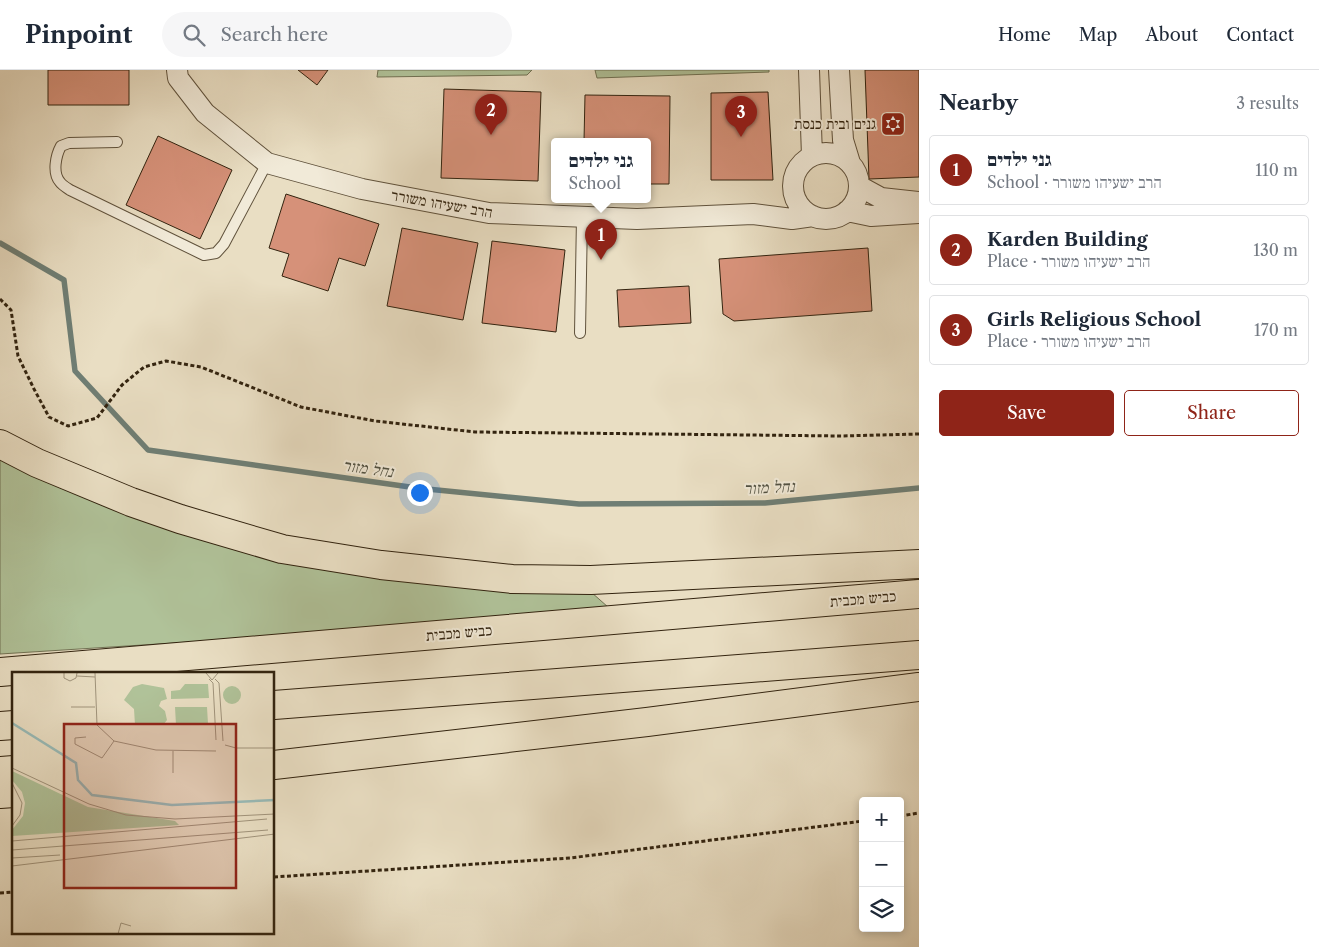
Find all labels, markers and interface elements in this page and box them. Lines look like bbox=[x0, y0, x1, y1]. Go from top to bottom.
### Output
search box bbox=[162, 12, 512, 57]
text: Pinpoint bbox=[25, 20, 132, 49]
icon: search bbox=[180, 21, 208, 49]
text: Search here bbox=[220, 23, 328, 46]
text: Home bbox=[998, 24, 1051, 46]
text: Map bbox=[1079, 24, 1117, 46]
text: About bbox=[1145, 24, 1198, 46]
text: Contact bbox=[1226, 24, 1294, 46]
text: Nearby bbox=[939, 90, 1018, 115]
text: 3 results bbox=[1236, 93, 1299, 113]
pin: 2 bbox=[475, 94, 507, 135]
pin: 3 bbox=[725, 96, 757, 137]
synagogue icon: גנים ובית כנסת bbox=[880, 111, 906, 137]
place label: גנים ובית כנסת bbox=[794, 114, 876, 133]
popup bbox=[551, 138, 651, 203]
text: גני ילדים bbox=[987, 148, 1052, 171]
text: גני ילדים bbox=[569, 149, 633, 172]
text: 1 bbox=[952, 160, 960, 180]
text: 110 m bbox=[1255, 160, 1298, 180]
text: School · הרב ישעיהו משורר bbox=[987, 172, 1162, 192]
text: School bbox=[569, 173, 621, 193]
street label: הרב ישעיהו משורר bbox=[390, 185, 494, 222]
pin: 1 bbox=[585, 219, 617, 260]
text: Karden Building bbox=[987, 228, 1148, 251]
text: 2 bbox=[951, 240, 961, 260]
text: 130 m bbox=[1253, 240, 1298, 260]
text: Place · הרב ישעיהו משורר bbox=[987, 251, 1151, 271]
text: Girls Religious School bbox=[987, 308, 1201, 331]
text: 3 bbox=[951, 320, 961, 340]
text: 170 m bbox=[1254, 320, 1298, 340]
text: Place · הרב ישעיהו משורר bbox=[987, 331, 1151, 351]
button: Save bbox=[939, 390, 1114, 436]
button: Share bbox=[1124, 390, 1299, 436]
water label: נחל מזור bbox=[341, 455, 396, 482]
water label: נחל מזור bbox=[743, 476, 797, 498]
your location bbox=[407, 480, 433, 506]
street label: כביש מכבית bbox=[829, 586, 897, 611]
street label: כביש מכבית bbox=[425, 620, 493, 645]
inset map bbox=[12, 672, 275, 934]
map controls bbox=[859, 797, 904, 932]
button: + bbox=[859, 797, 904, 842]
button: − bbox=[859, 842, 904, 887]
button: layers bbox=[859, 887, 904, 932]

